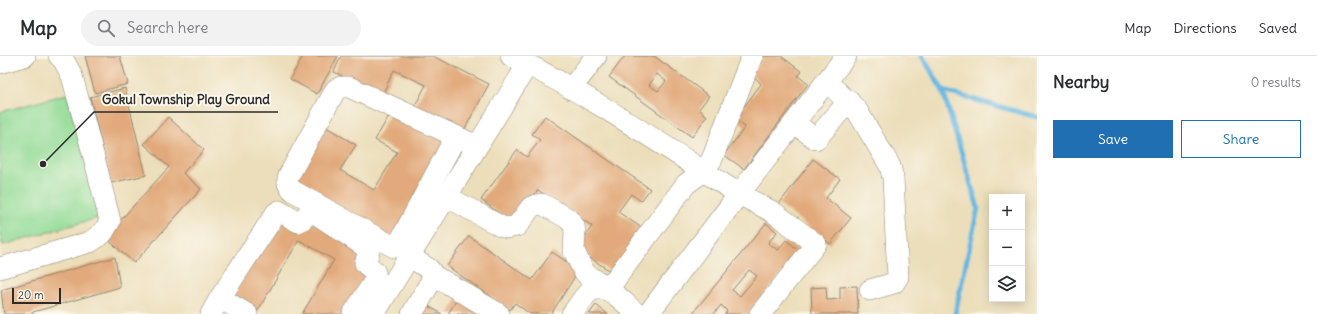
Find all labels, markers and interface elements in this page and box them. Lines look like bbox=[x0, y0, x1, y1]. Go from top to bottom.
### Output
search box bbox=[81, 10, 361, 46]
text: Map bbox=[20, 16, 57, 40]
icon: search bbox=[95, 17, 117, 39]
text: Search here bbox=[127, 18, 208, 37]
text: Map bbox=[1124, 19, 1151, 37]
text: Directions bbox=[1173, 19, 1237, 37]
text: Saved bbox=[1259, 19, 1297, 37]
text: Nearby bbox=[1053, 71, 1109, 93]
text: 0 results bbox=[1251, 74, 1301, 91]
callout: Gokul Township Play Ground bbox=[94, 87, 278, 112]
text: Gokul Township Play Ground bbox=[102, 91, 270, 108]
button: Save bbox=[1053, 120, 1173, 158]
button: Share bbox=[1181, 120, 1301, 158]
map controls bbox=[989, 194, 1025, 302]
button: + bbox=[989, 194, 1025, 230]
button: − bbox=[989, 230, 1025, 266]
button: layers bbox=[989, 266, 1025, 302]
scale bar bbox=[12, 286, 61, 305]
text: 20 m bbox=[18, 288, 44, 302]

